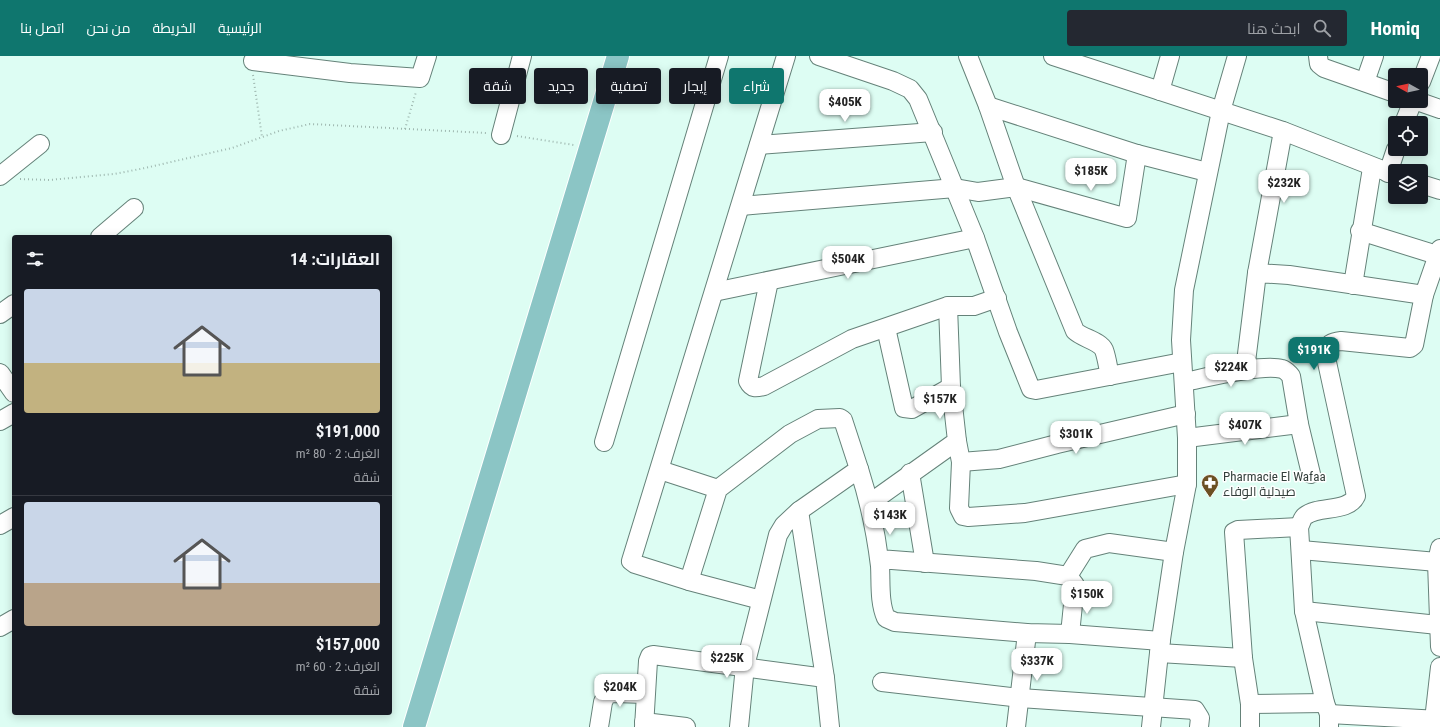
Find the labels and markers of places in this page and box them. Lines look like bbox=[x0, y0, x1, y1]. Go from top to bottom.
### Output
pin: $405K bbox=[817, 89, 873, 123]
pin: $185K bbox=[1063, 158, 1119, 192]
pin: $232K bbox=[1256, 170, 1312, 204]
pin: $504K bbox=[820, 246, 876, 280]
pin: $191K bbox=[1286, 337, 1342, 371]
pin: $224K bbox=[1203, 354, 1259, 388]
pin: $157K bbox=[912, 386, 968, 420]
pin: $407K bbox=[1217, 412, 1273, 446]
pin: $301K bbox=[1048, 421, 1104, 455]
place label: Pharmacie El Wafaa صيدلية الوفاء bbox=[1223, 469, 1326, 499]
pharmacy icon: Pharmacie El Wafaa صيدلية الوفاء bbox=[1200, 473, 1220, 498]
pin: $143K bbox=[862, 502, 918, 536]
pin: $150K bbox=[1059, 581, 1115, 615]
pin: $225K bbox=[699, 645, 755, 679]
pin: $337K bbox=[1009, 648, 1065, 682]
pin: $204K bbox=[592, 674, 648, 708]

